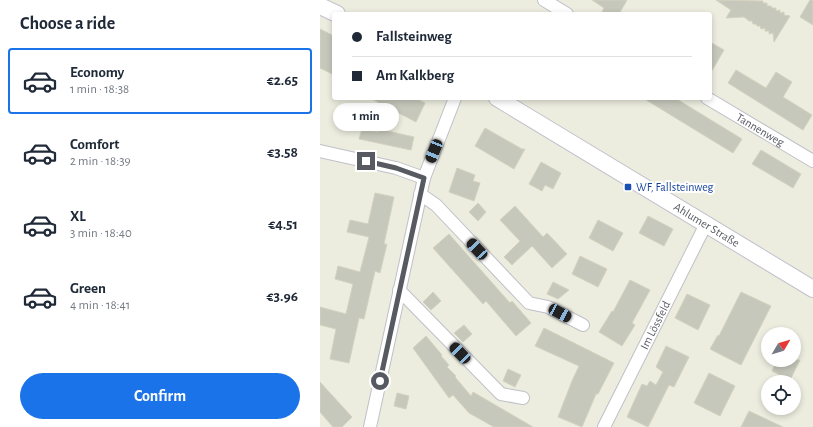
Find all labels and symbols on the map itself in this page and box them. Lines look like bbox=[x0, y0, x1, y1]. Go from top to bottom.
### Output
callout: 1 min bbox=[333, 103, 399, 131]
street label: Tannenweg bbox=[734, 111, 786, 149]
car bbox=[424, 138, 444, 164]
route end bbox=[357, 152, 375, 170]
place label: WF, Fallsteinweg bbox=[636, 181, 714, 193]
marker: WF, Fallsteinweg bbox=[623, 182, 633, 192]
street label: Ahlumer Straße bbox=[672, 200, 742, 249]
car bbox=[464, 236, 490, 262]
street label: Im Lössfeld bbox=[638, 299, 672, 351]
car bbox=[547, 302, 573, 324]
north arrow bbox=[761, 327, 801, 367]
car bbox=[447, 340, 473, 366]
route start bbox=[371, 372, 389, 390]

